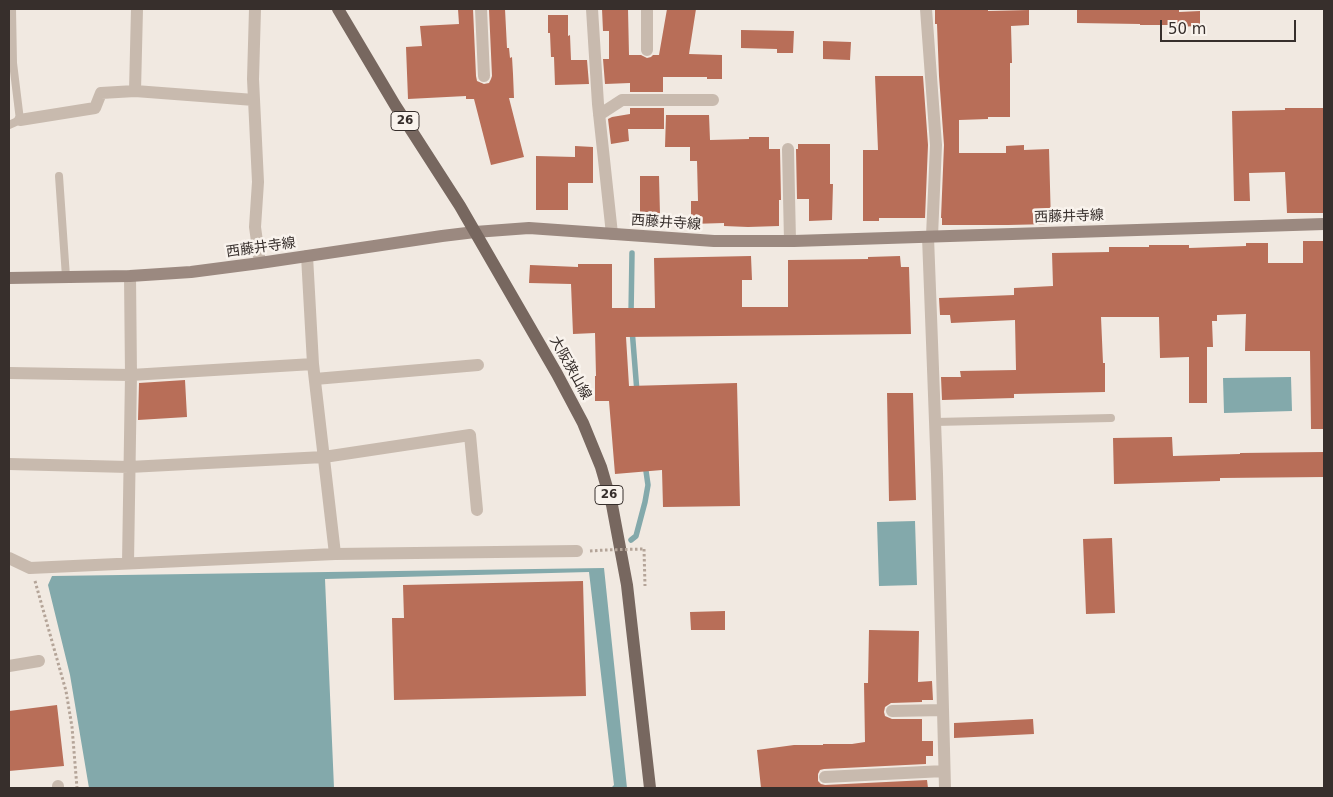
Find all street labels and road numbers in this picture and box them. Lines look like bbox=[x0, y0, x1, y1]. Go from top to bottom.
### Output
road number: 26 bbox=[391, 112, 419, 130]
street label: 西藤井寺線 bbox=[1034, 207, 1104, 227]
street label: 西藤井寺線 bbox=[630, 212, 702, 234]
street label: 西藤井寺線 bbox=[225, 235, 297, 261]
street label: 大阪狭山線 bbox=[546, 333, 594, 403]
road number: 26 bbox=[595, 486, 623, 504]

